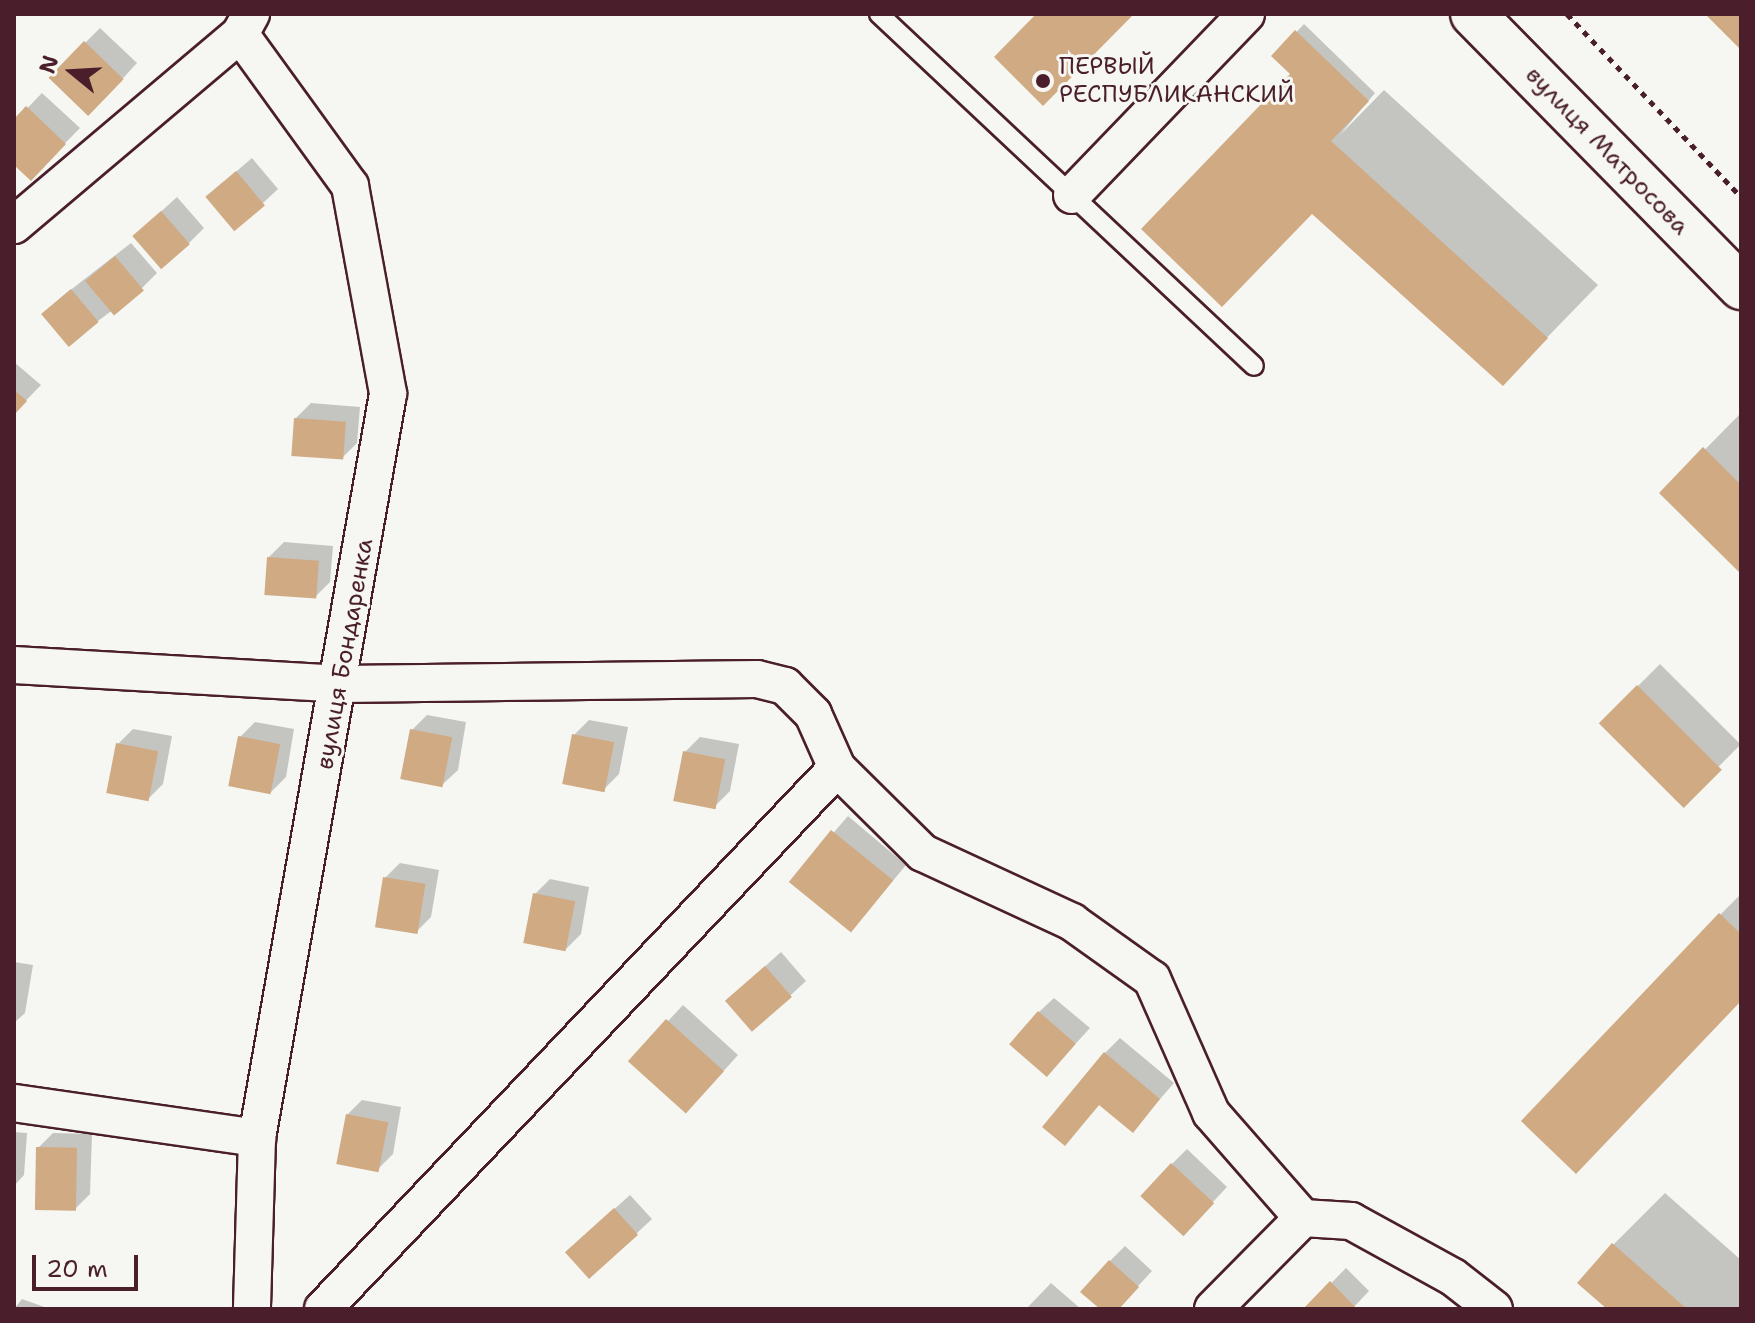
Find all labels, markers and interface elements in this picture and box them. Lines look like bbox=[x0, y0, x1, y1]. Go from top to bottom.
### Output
north arrow bbox=[32, 32, 112, 112]
text: N bbox=[32, 52, 65, 77]
place label: ПЕРВЫЙ РЕСПУБЛИКАНСКИЙ bbox=[1059, 53, 1294, 109]
street label: вулиця Матросова bbox=[1519, 61, 1695, 241]
marker: ПЕРВЫЙ РЕСПУБЛИКАНСКИЙ bbox=[1034, 72, 1052, 90]
street label: вулиця Бондаренка bbox=[311, 536, 379, 772]
scale bar bbox=[36, 1239, 142, 1289]
text: 20 m bbox=[46, 1253, 108, 1285]

